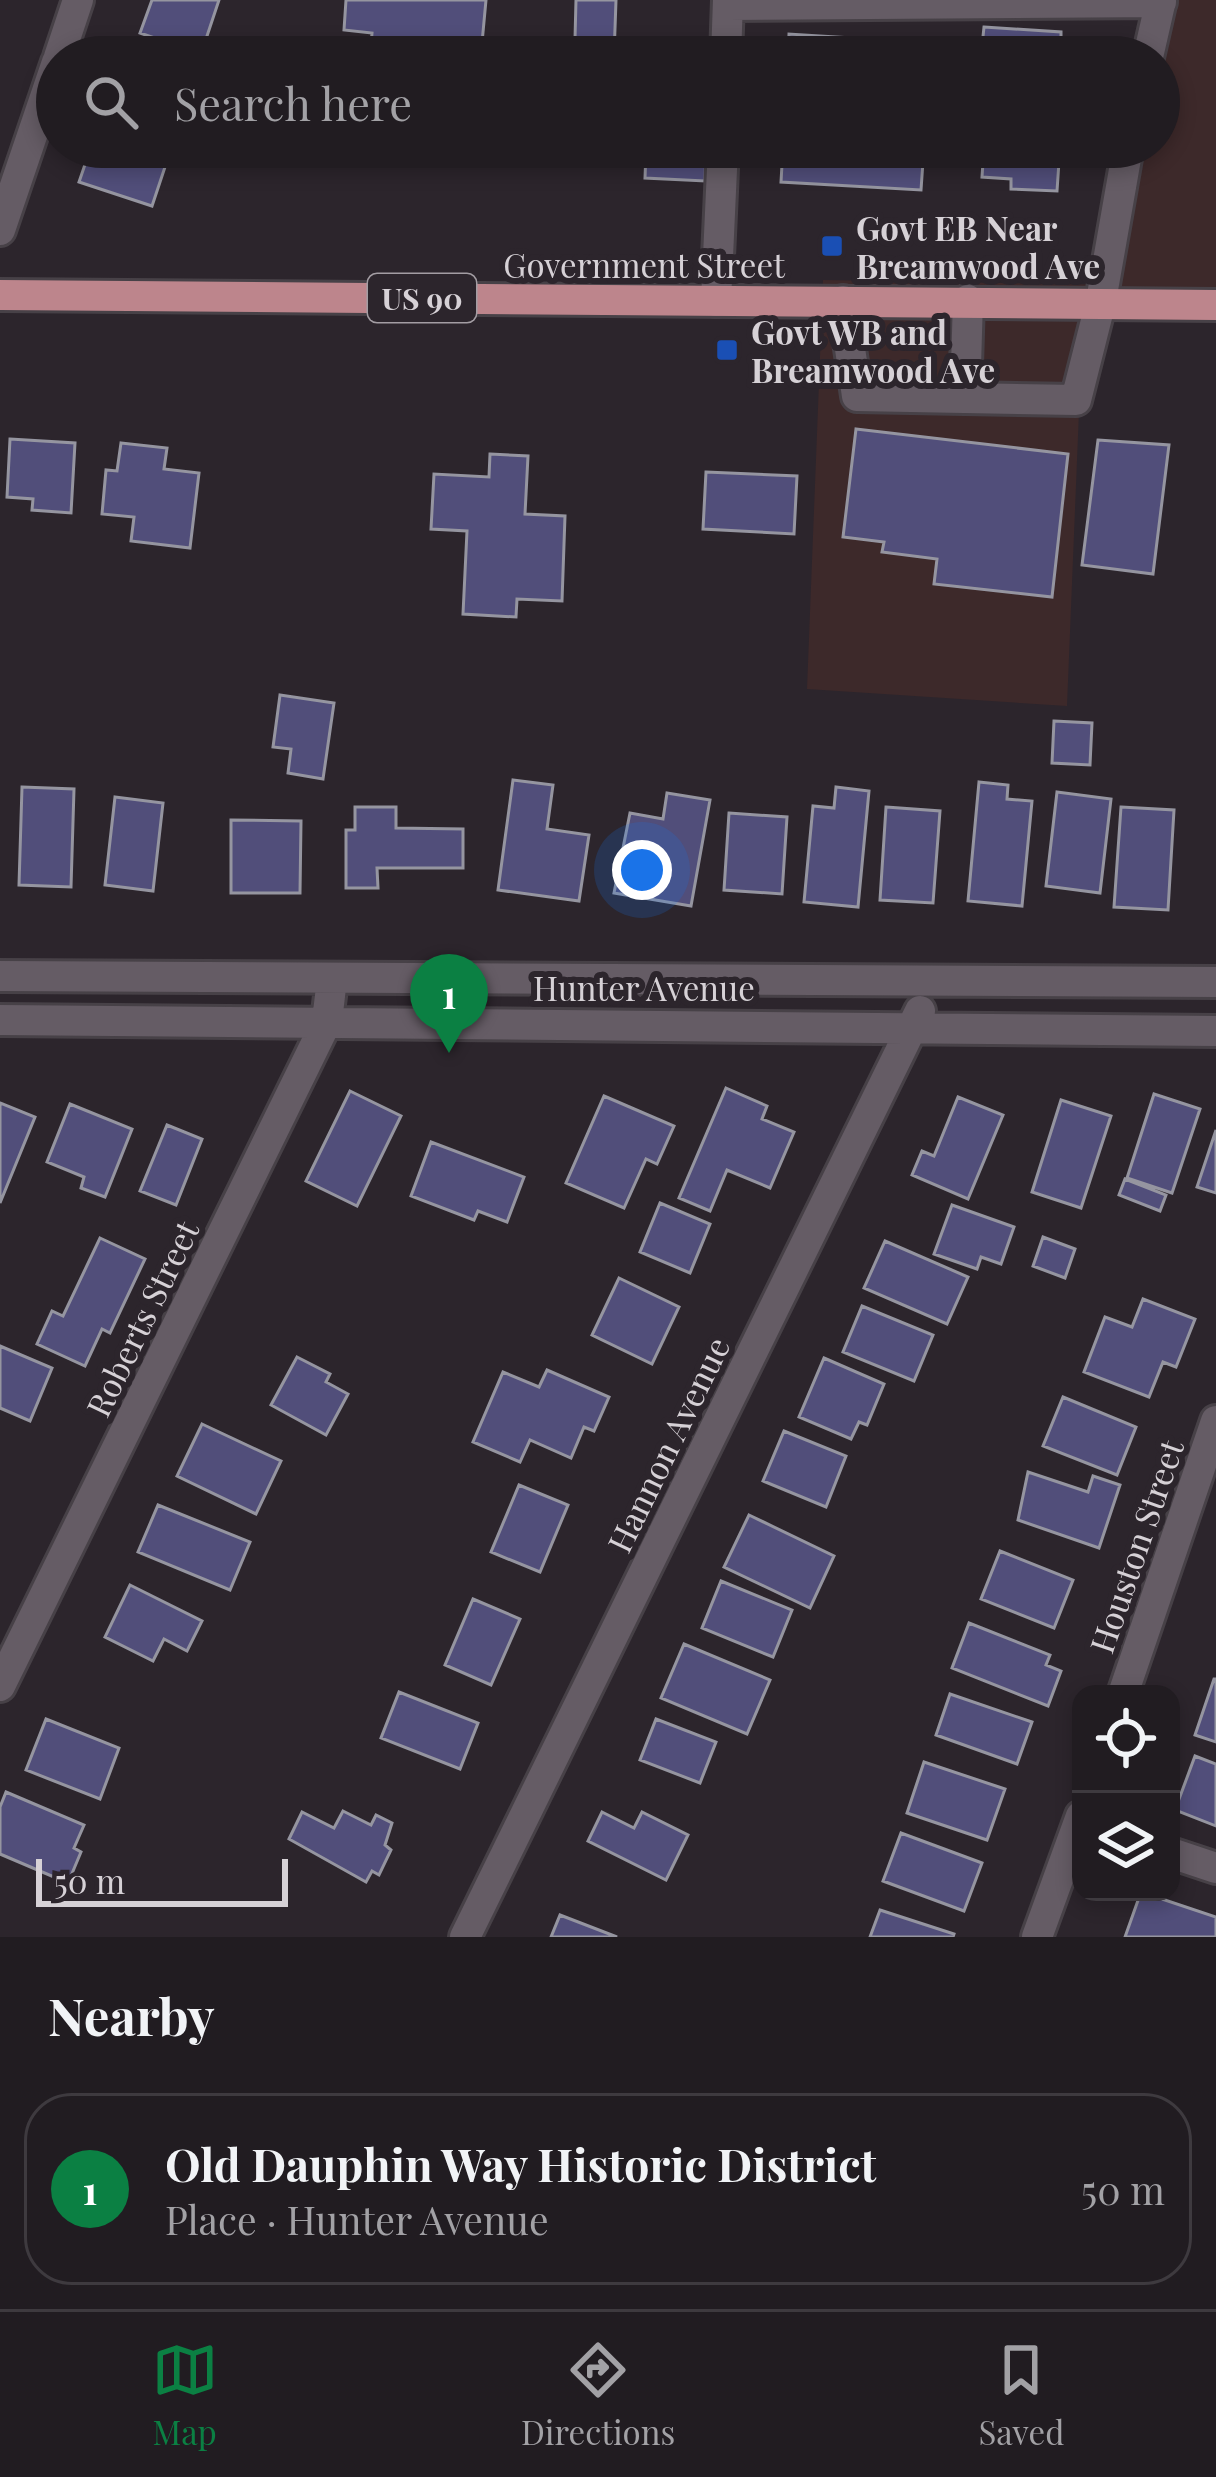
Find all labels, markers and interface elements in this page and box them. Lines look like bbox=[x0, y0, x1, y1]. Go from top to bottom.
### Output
search box bbox=[36, 36, 1180, 168]
icon: search bbox=[78, 69, 144, 135]
text: Search here bbox=[174, 72, 412, 132]
place label: Govt EB Near Breamwood Ave bbox=[856, 205, 1100, 287]
marker: Govt EB Near Breamwood Ave bbox=[819, 233, 845, 259]
street label: Government Street bbox=[503, 242, 786, 286]
road number: US 90 bbox=[368, 274, 476, 322]
place label: Govt WB and Breamwood Ave bbox=[751, 309, 995, 391]
marker: Govt WB and Breamwood Ave bbox=[714, 337, 740, 363]
your location bbox=[612, 840, 672, 900]
pin: 1 bbox=[410, 954, 488, 1053]
street label: Hunter Avenue bbox=[533, 965, 755, 1009]
street label: Roberts Street bbox=[75, 1212, 208, 1423]
street label: Hannon Avenue bbox=[596, 1329, 738, 1559]
street label: Houston Street bbox=[1078, 1432, 1192, 1658]
map controls bbox=[1072, 1685, 1180, 1901]
button: locate bbox=[1072, 1685, 1180, 1793]
button: layers bbox=[1072, 1793, 1180, 1901]
scale bar bbox=[36, 1853, 288, 1906]
text: 50 m bbox=[54, 1858, 125, 1902]
text: Nearby bbox=[48, 1981, 214, 2049]
text: Old Dauphin Way Historic District bbox=[165, 2133, 876, 2193]
text: 1 bbox=[83, 2163, 97, 2215]
text: 50 m bbox=[1081, 2163, 1165, 2215]
text: Place · Hunter Avenue bbox=[165, 2193, 549, 2245]
tab: Map bbox=[152, 2337, 218, 2453]
tab: Directions bbox=[521, 2337, 675, 2453]
tab: Saved bbox=[979, 2337, 1064, 2453]

